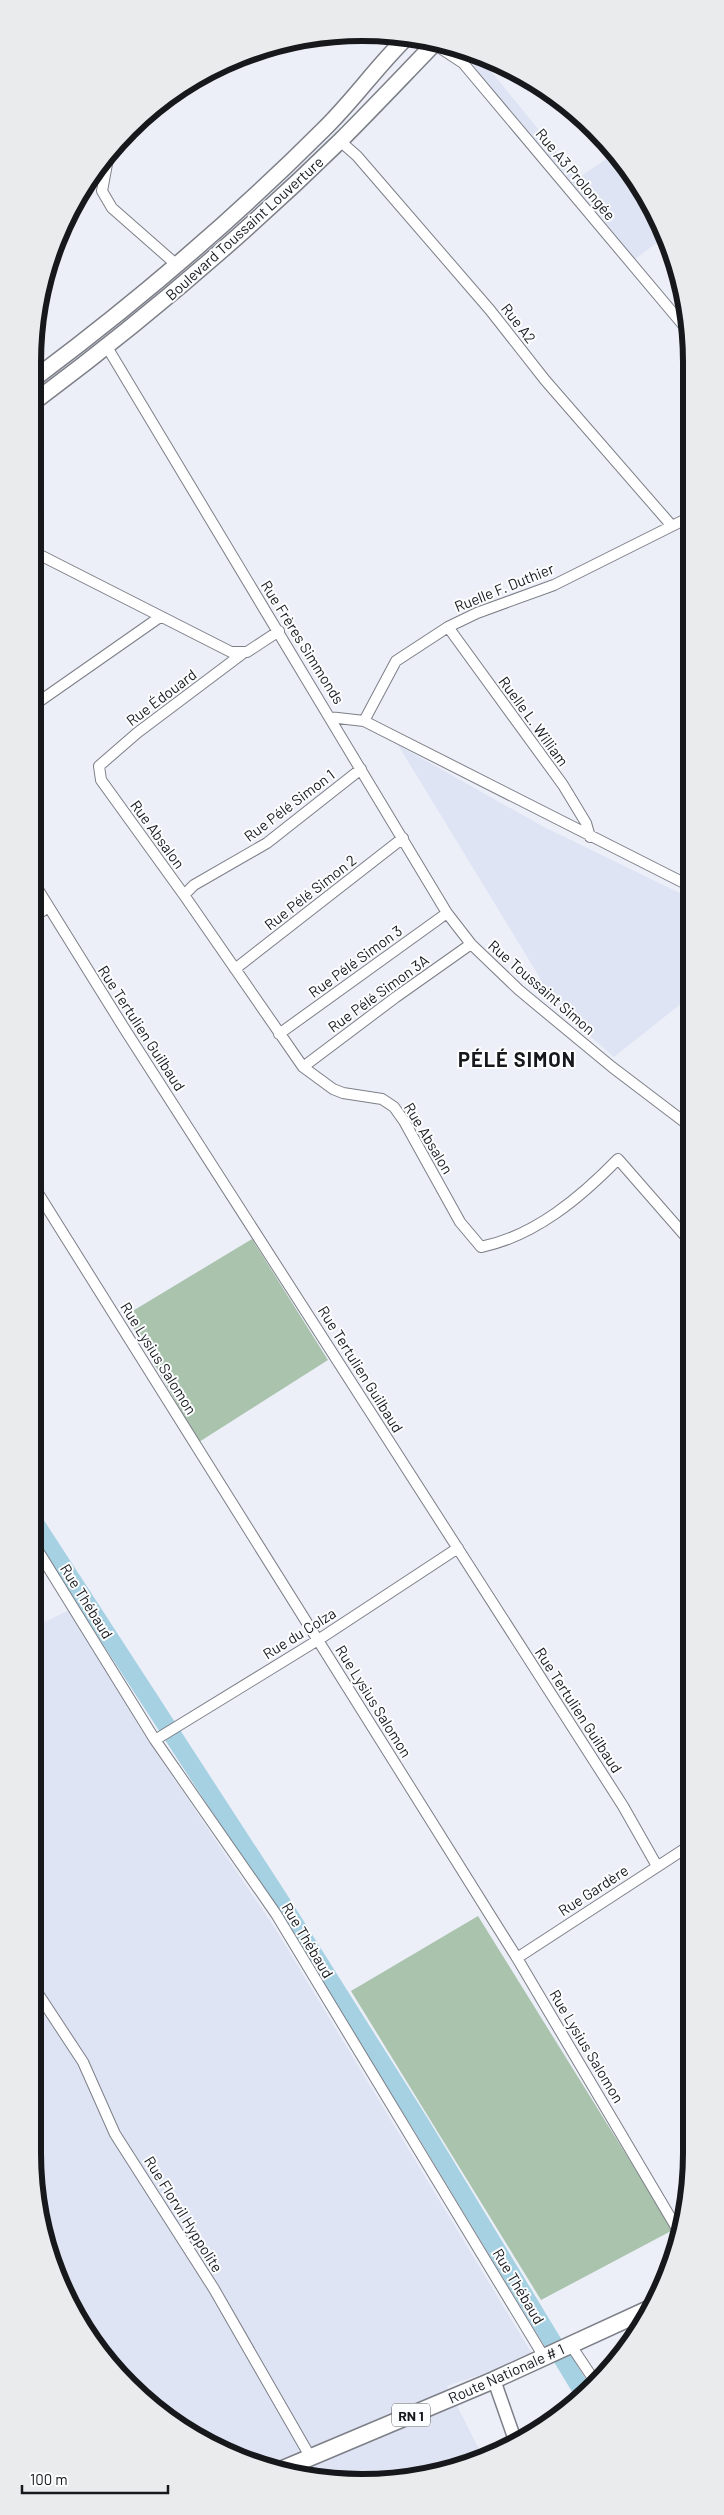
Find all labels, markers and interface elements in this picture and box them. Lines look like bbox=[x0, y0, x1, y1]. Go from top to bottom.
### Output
street label: Rue A3 Prolongée bbox=[532, 124, 620, 224]
street label: Boulevard Toussaint Louverture bbox=[161, 152, 327, 304]
street label: Rue A2 bbox=[498, 300, 540, 346]
street label: Ruelle F. Duthier bbox=[452, 559, 557, 615]
street label: Rue Frères Simmonds bbox=[258, 577, 348, 707]
street label: Rue Édouard bbox=[122, 665, 200, 729]
street label: Ruelle L. William bbox=[495, 673, 573, 769]
street label: Rue Pélé Simon 1 bbox=[240, 765, 338, 845]
street label: Rue Absalon bbox=[127, 796, 189, 872]
street label: Rue Pélé Simon 2 bbox=[261, 851, 359, 933]
street label: Rue Pélé Simon 3 bbox=[305, 921, 405, 1001]
street label: Rue Toussaint Simon bbox=[485, 936, 599, 1038]
street label: Rue Pélé Simon 3A bbox=[324, 950, 432, 1036]
street label: Rue Tertulien Guilbaud bbox=[95, 962, 189, 1094]
district label: PÉLÉ SIMON bbox=[458, 1047, 576, 1071]
street label: Rue Absalon bbox=[401, 1099, 457, 1177]
street label: Rue Lysius Salomon bbox=[117, 1299, 201, 1417]
street label: Rue Tertulien Guilbaud bbox=[315, 1302, 407, 1436]
street label: Rue Thébaud bbox=[57, 1560, 117, 1642]
street label: Rue du Colza bbox=[259, 1604, 339, 1662]
street label: Rue Lysius Salomon bbox=[332, 1642, 416, 1760]
street label: Rue Tertulien Guilbaud bbox=[532, 1644, 626, 1776]
street label: Rue Gardère bbox=[555, 1861, 631, 1919]
street label: Rue Thébaud bbox=[278, 1899, 338, 1981]
street label: Rue Lysius Salomon bbox=[546, 1986, 628, 2106]
street label: Rue Florvil Hyppolite bbox=[141, 2153, 227, 2275]
street label: Rue Thébaud bbox=[489, 2245, 549, 2327]
street label: Route Nationale # 1 bbox=[445, 2339, 567, 2407]
road number: RN 1 bbox=[392, 2404, 430, 2426]
scale bar bbox=[22, 2462, 169, 2494]
text: 100 m bbox=[30, 2470, 68, 2488]

